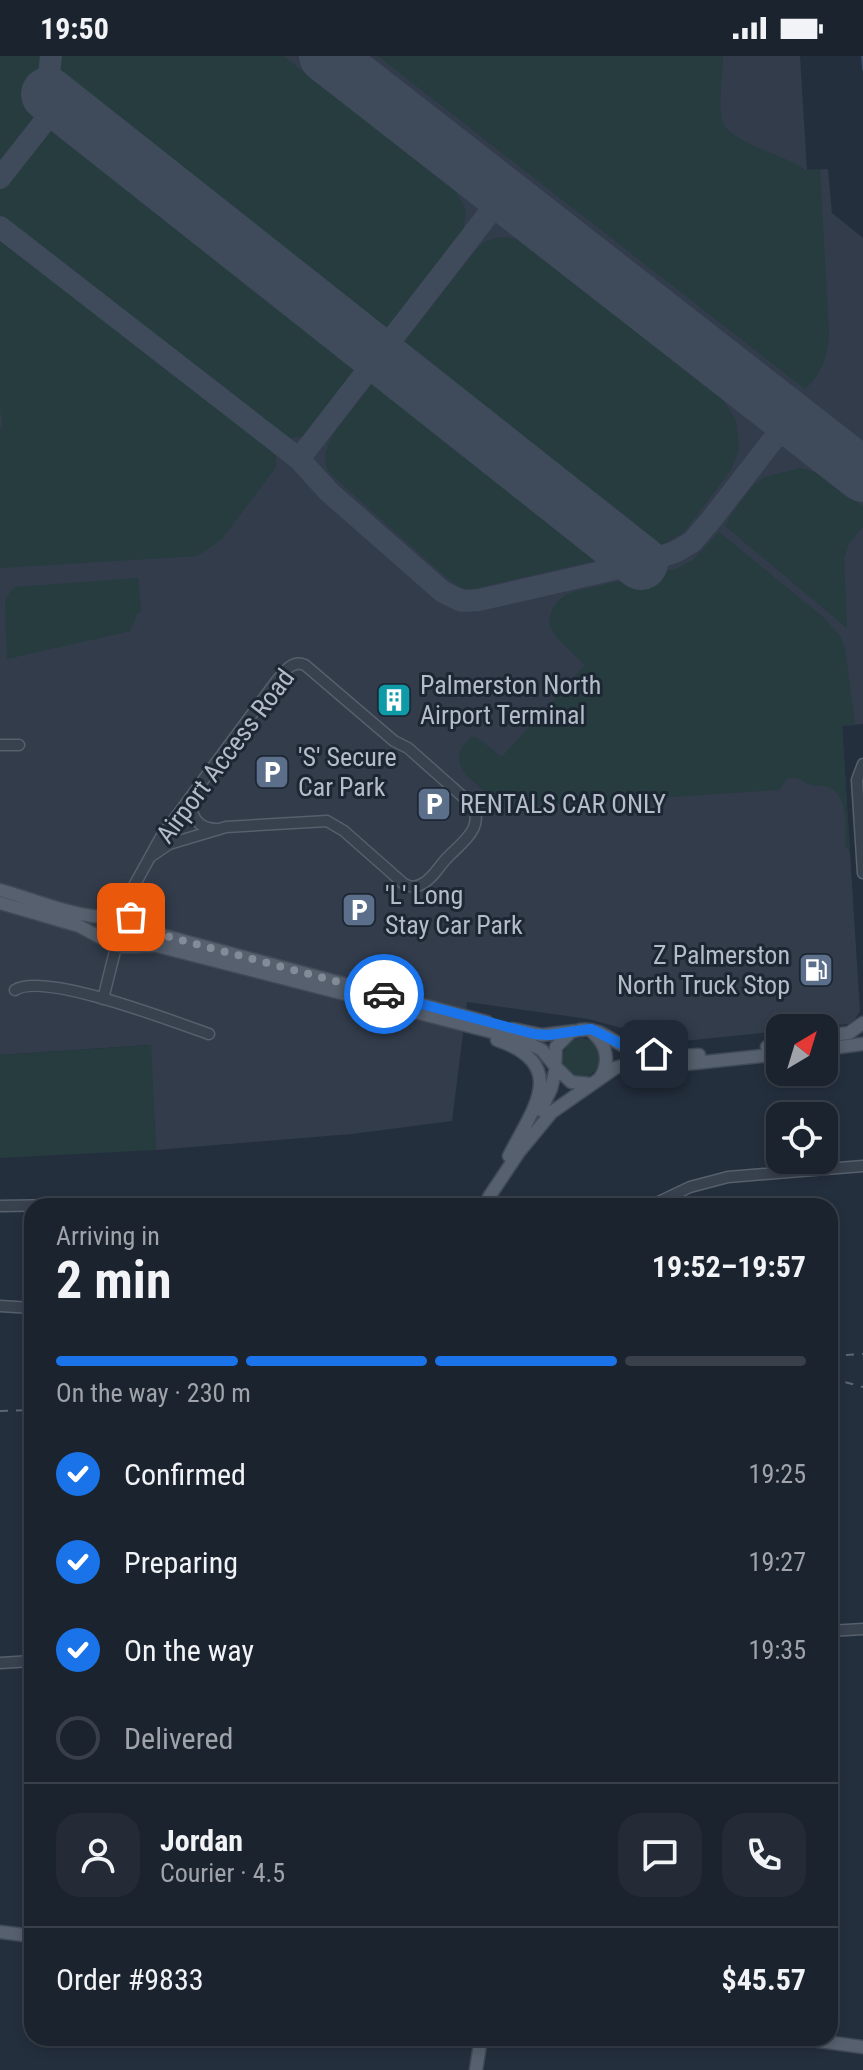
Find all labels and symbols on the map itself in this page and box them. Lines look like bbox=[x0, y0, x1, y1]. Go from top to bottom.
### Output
street label: Airport Access Road bbox=[150, 663, 300, 849]
place label: Palmerston North Airport Terminal bbox=[420, 670, 601, 730]
building icon: Palmerston North Airport Terminal bbox=[375, 681, 413, 719]
place label: 'S' Secure Car Park bbox=[298, 742, 397, 802]
parking icon: 'S' Secure Car Park bbox=[253, 753, 291, 791]
parking icon: RENTALS CAR ONLY bbox=[415, 785, 453, 823]
place label: RENTALS CAR ONLY bbox=[460, 789, 666, 819]
place label: 'L' Long Stay Car Park bbox=[385, 880, 523, 940]
pin bbox=[97, 883, 165, 951]
parking icon: 'L' Long Stay Car Park bbox=[340, 891, 378, 929]
place label: Z Palmerston North Truck Stop bbox=[617, 940, 790, 1000]
fuel station icon: Z Palmerston North Truck Stop bbox=[797, 951, 835, 989]
courier bbox=[344, 954, 424, 1034]
north arrow bbox=[766, 1014, 838, 1086]
pin bbox=[620, 1020, 688, 1088]

